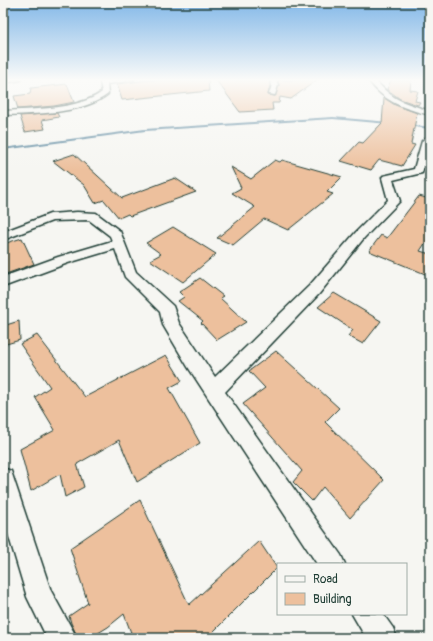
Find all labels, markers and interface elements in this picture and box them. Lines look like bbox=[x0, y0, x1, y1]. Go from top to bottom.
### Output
legend bbox=[277, 563, 407, 615]
text: Road bbox=[313, 572, 338, 587]
text: Building bbox=[313, 592, 352, 607]

